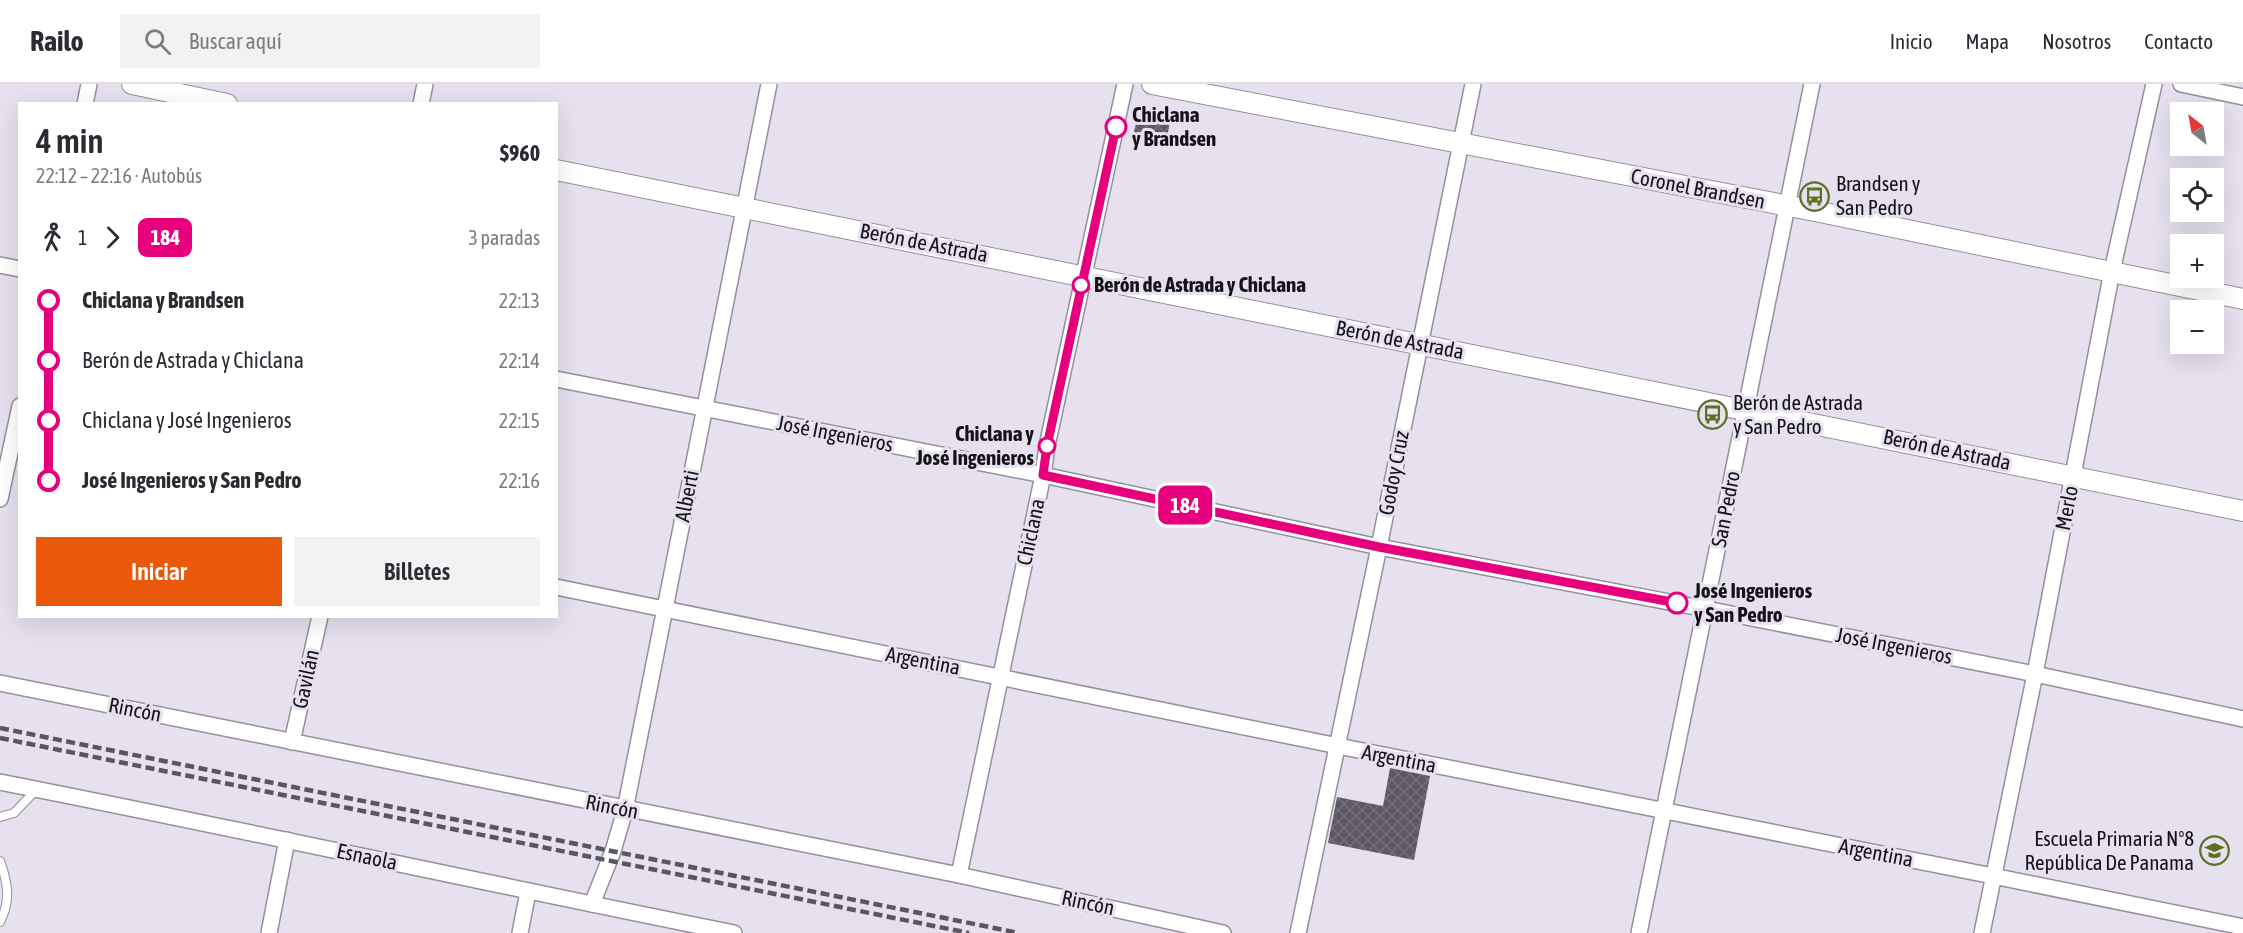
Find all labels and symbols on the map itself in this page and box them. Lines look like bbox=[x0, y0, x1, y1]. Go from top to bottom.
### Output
place label: Chiclana y Brandsen bbox=[1132, 102, 1216, 150]
north arrow bbox=[2170, 102, 2224, 156]
marker: Chiclana y Brandsen bbox=[1105, 116, 1127, 138]
street label: Coronel Brandsen bbox=[1629, 163, 1767, 213]
place label: Brandsen y San Pedro bbox=[1836, 171, 1921, 219]
bus stop icon: Brandsen y San Pedro bbox=[1799, 180, 1831, 212]
street label: Berón de Astrada bbox=[858, 218, 990, 266]
place label: Berón de Astrada y Chiclana bbox=[1094, 272, 1306, 296]
marker: Berón de Astrada y Chiclana bbox=[1072, 276, 1090, 294]
street label: Berón de Astrada bbox=[1334, 315, 1466, 363]
place label: Berón de Astrada y San Pedro bbox=[1733, 390, 1863, 438]
bus stop icon: Berón de Astrada y San Pedro bbox=[1696, 399, 1728, 431]
street label: José Ingenieros bbox=[775, 410, 895, 456]
place label: Chiclana y José Ingenieros bbox=[915, 421, 1035, 469]
street label: Berón de Astrada bbox=[1881, 424, 2013, 474]
street label: Godoy Cruz bbox=[1373, 428, 1413, 517]
marker: Chiclana y José Ingenieros bbox=[1038, 437, 1056, 455]
street label: Alberti bbox=[669, 468, 703, 524]
street label: San Pedro bbox=[1706, 469, 1744, 549]
street label: Merlo bbox=[2050, 483, 2082, 532]
line badge: 184 bbox=[1150, 486, 1220, 524]
street label: Chiclana bbox=[1011, 496, 1049, 567]
place label: José Ingenieros y San Pedro bbox=[1693, 578, 1813, 626]
marker: José Ingenieros y San Pedro bbox=[1666, 592, 1688, 614]
street label: José Ingenieros bbox=[1834, 622, 1954, 668]
street label: Argentina bbox=[884, 641, 962, 679]
street label: Gavilán bbox=[287, 647, 323, 711]
street label: Rincón bbox=[107, 692, 164, 726]
street label: Argentina bbox=[1360, 739, 1438, 777]
street label: Rincón bbox=[584, 789, 641, 823]
place label: Escuela Primaria Nº8 República De Panama bbox=[2024, 826, 2194, 874]
street label: Argentina bbox=[1837, 833, 1915, 871]
school or university icon: Escuela Primaria Nº8 República De Panama bbox=[2199, 835, 2231, 867]
street label: Esnaola bbox=[335, 838, 400, 874]
street label: Rincón bbox=[1060, 885, 1117, 919]

